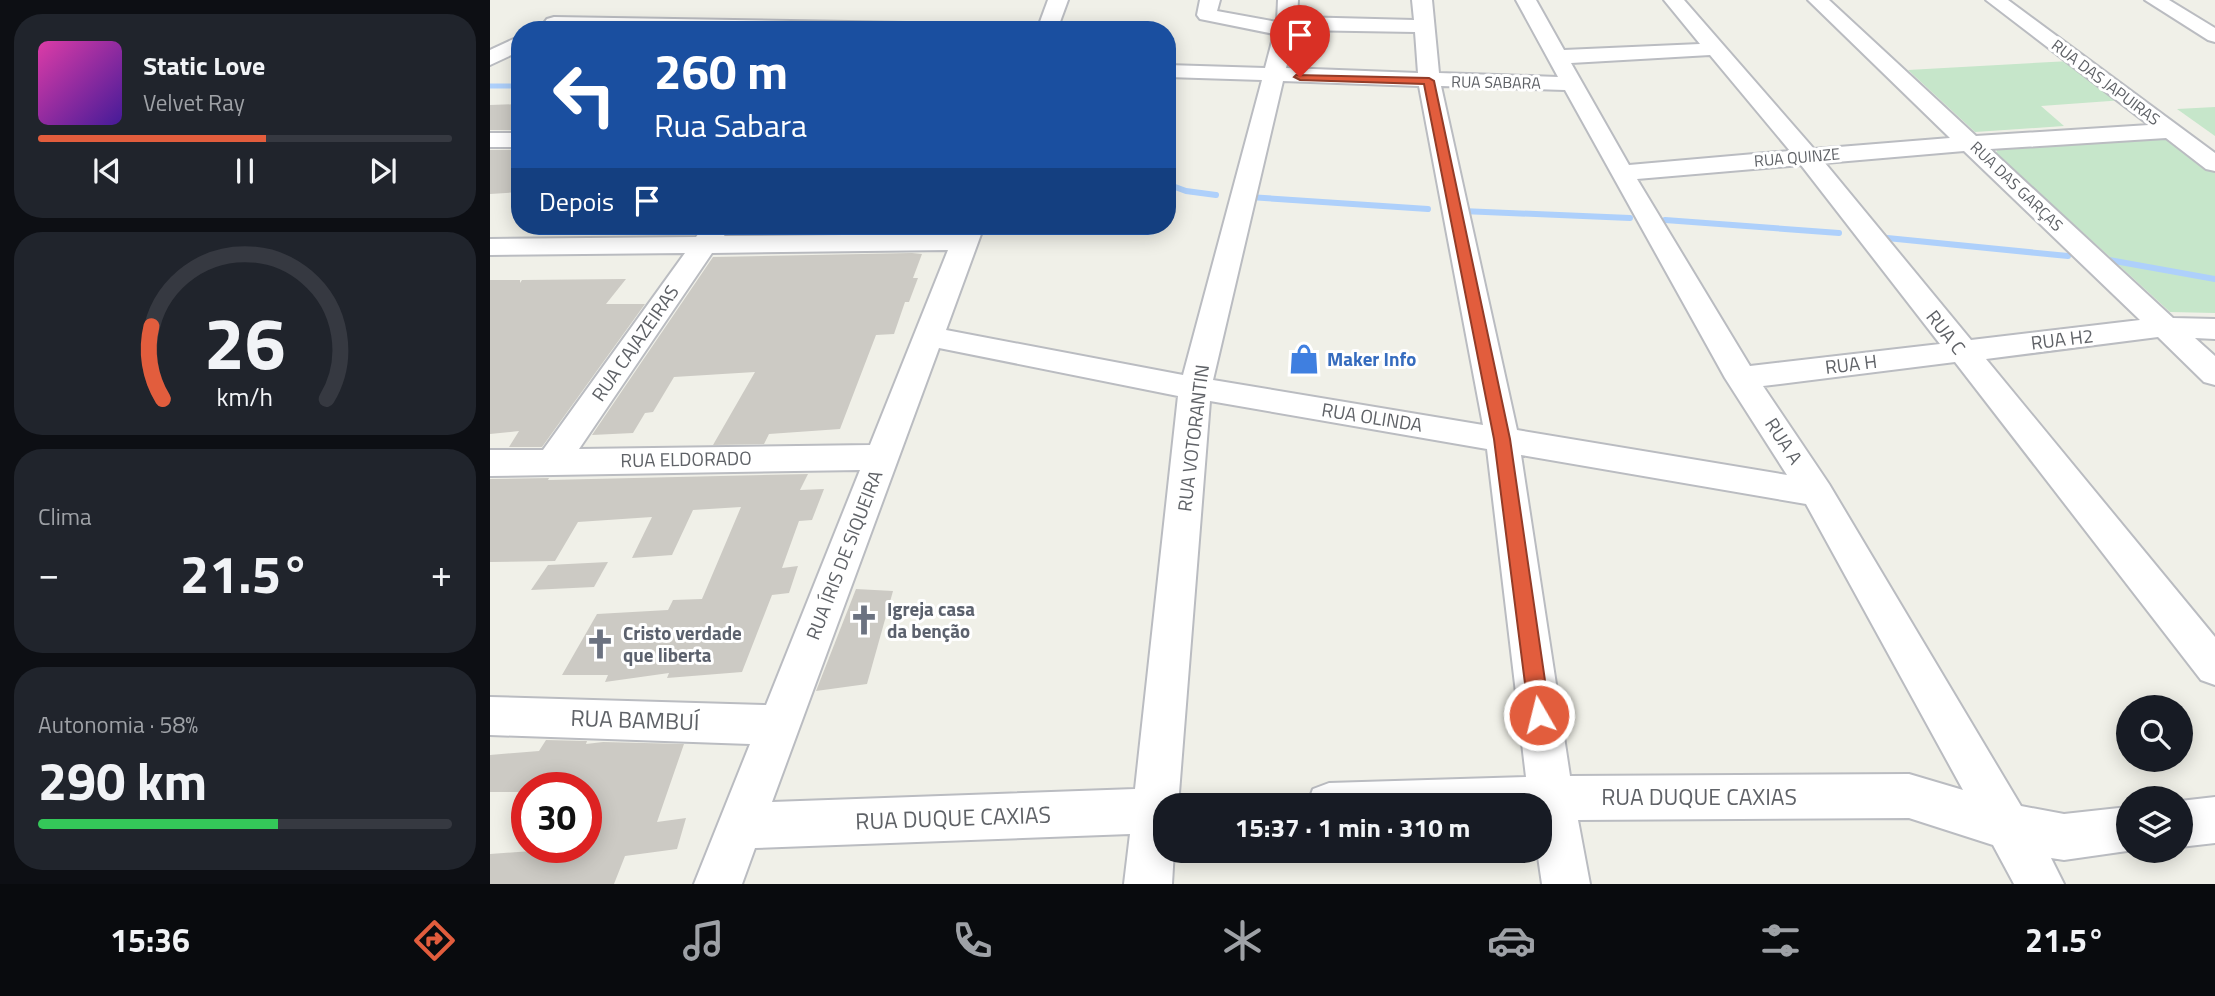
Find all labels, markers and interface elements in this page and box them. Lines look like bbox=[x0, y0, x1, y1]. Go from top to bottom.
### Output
pin bbox=[1270, 5, 1330, 77]
icon: arrive bbox=[1281, 16, 1319, 54]
text: 260 m bbox=[654, 33, 788, 108]
street label: RUA DAS JAPUIRAS bbox=[2047, 33, 2165, 131]
text: Static Love bbox=[143, 46, 265, 85]
icon: left bbox=[539, 49, 630, 140]
street label: RUA SABARA bbox=[1451, 69, 1541, 95]
text: Velvet Ray bbox=[143, 85, 245, 120]
text: Rua Sabara bbox=[654, 101, 807, 149]
street label: RUA DAS GARÇAS bbox=[1965, 135, 2069, 237]
street label: RUA QUINZE bbox=[1753, 141, 1841, 173]
icon: previous bbox=[88, 152, 126, 190]
icon: pause bbox=[226, 152, 264, 190]
icon: next bbox=[364, 152, 402, 190]
text: Depois bbox=[539, 182, 614, 221]
icon: arrive bbox=[628, 182, 666, 220]
street label: RUA CAJAZEIRAS bbox=[584, 279, 686, 407]
text: 26 bbox=[204, 288, 286, 398]
street label: RUA C bbox=[1920, 303, 1973, 360]
street label: RUA H2 bbox=[2029, 320, 2095, 357]
shop icon: Maker Info bbox=[1287, 342, 1321, 376]
place label: Maker Info bbox=[1327, 344, 1416, 373]
street label: RUA H bbox=[1823, 346, 1879, 381]
street label: RUA VOTORANTIN bbox=[1169, 363, 1216, 513]
text: km/h bbox=[217, 378, 273, 416]
street label: RUA OLINDA bbox=[1320, 394, 1425, 439]
street label: RUA A bbox=[1758, 412, 1810, 470]
street label: RUA ELDORADO bbox=[620, 443, 752, 474]
street label: RUA ÍRIS DE SIQUEIRA bbox=[798, 466, 889, 644]
text: Clima bbox=[38, 499, 92, 534]
text: 21.5° bbox=[180, 534, 310, 613]
text: − bbox=[38, 544, 59, 602]
text: + bbox=[431, 544, 452, 602]
place label: Igreja casa da benção bbox=[887, 594, 975, 645]
church icon: Igreja casa da benção bbox=[847, 603, 881, 637]
place label: Cristo verdade que liberta bbox=[623, 618, 742, 669]
church icon: Cristo verdade que liberta bbox=[583, 627, 617, 661]
position arrow bbox=[1502, 678, 1576, 752]
map controls bbox=[2116, 695, 2193, 863]
button: search bbox=[2116, 695, 2193, 772]
street label: RUA BAMBUÍ bbox=[570, 700, 701, 739]
text: Autonomia · 58% bbox=[38, 707, 198, 742]
text: 290 km bbox=[38, 741, 207, 820]
speed limit sign: 30 bbox=[511, 772, 602, 863]
street label: RUA DUQUE CAXIAS bbox=[1601, 779, 1797, 814]
button: layers bbox=[2116, 786, 2193, 863]
street label: RUA DUQUE CAXIAS bbox=[855, 797, 1051, 838]
text: 15:37 · 1 min · 310 m bbox=[1235, 808, 1470, 847]
text: 15:36 bbox=[110, 916, 190, 964]
icon: directions bbox=[410, 916, 459, 965]
icon: music bbox=[679, 916, 728, 965]
icon: phone bbox=[948, 916, 997, 965]
icon: climate bbox=[1218, 916, 1267, 965]
icon: car bbox=[1487, 916, 1536, 965]
icon: filters bbox=[1756, 916, 1805, 965]
text: 21.5° bbox=[2025, 916, 2105, 964]

